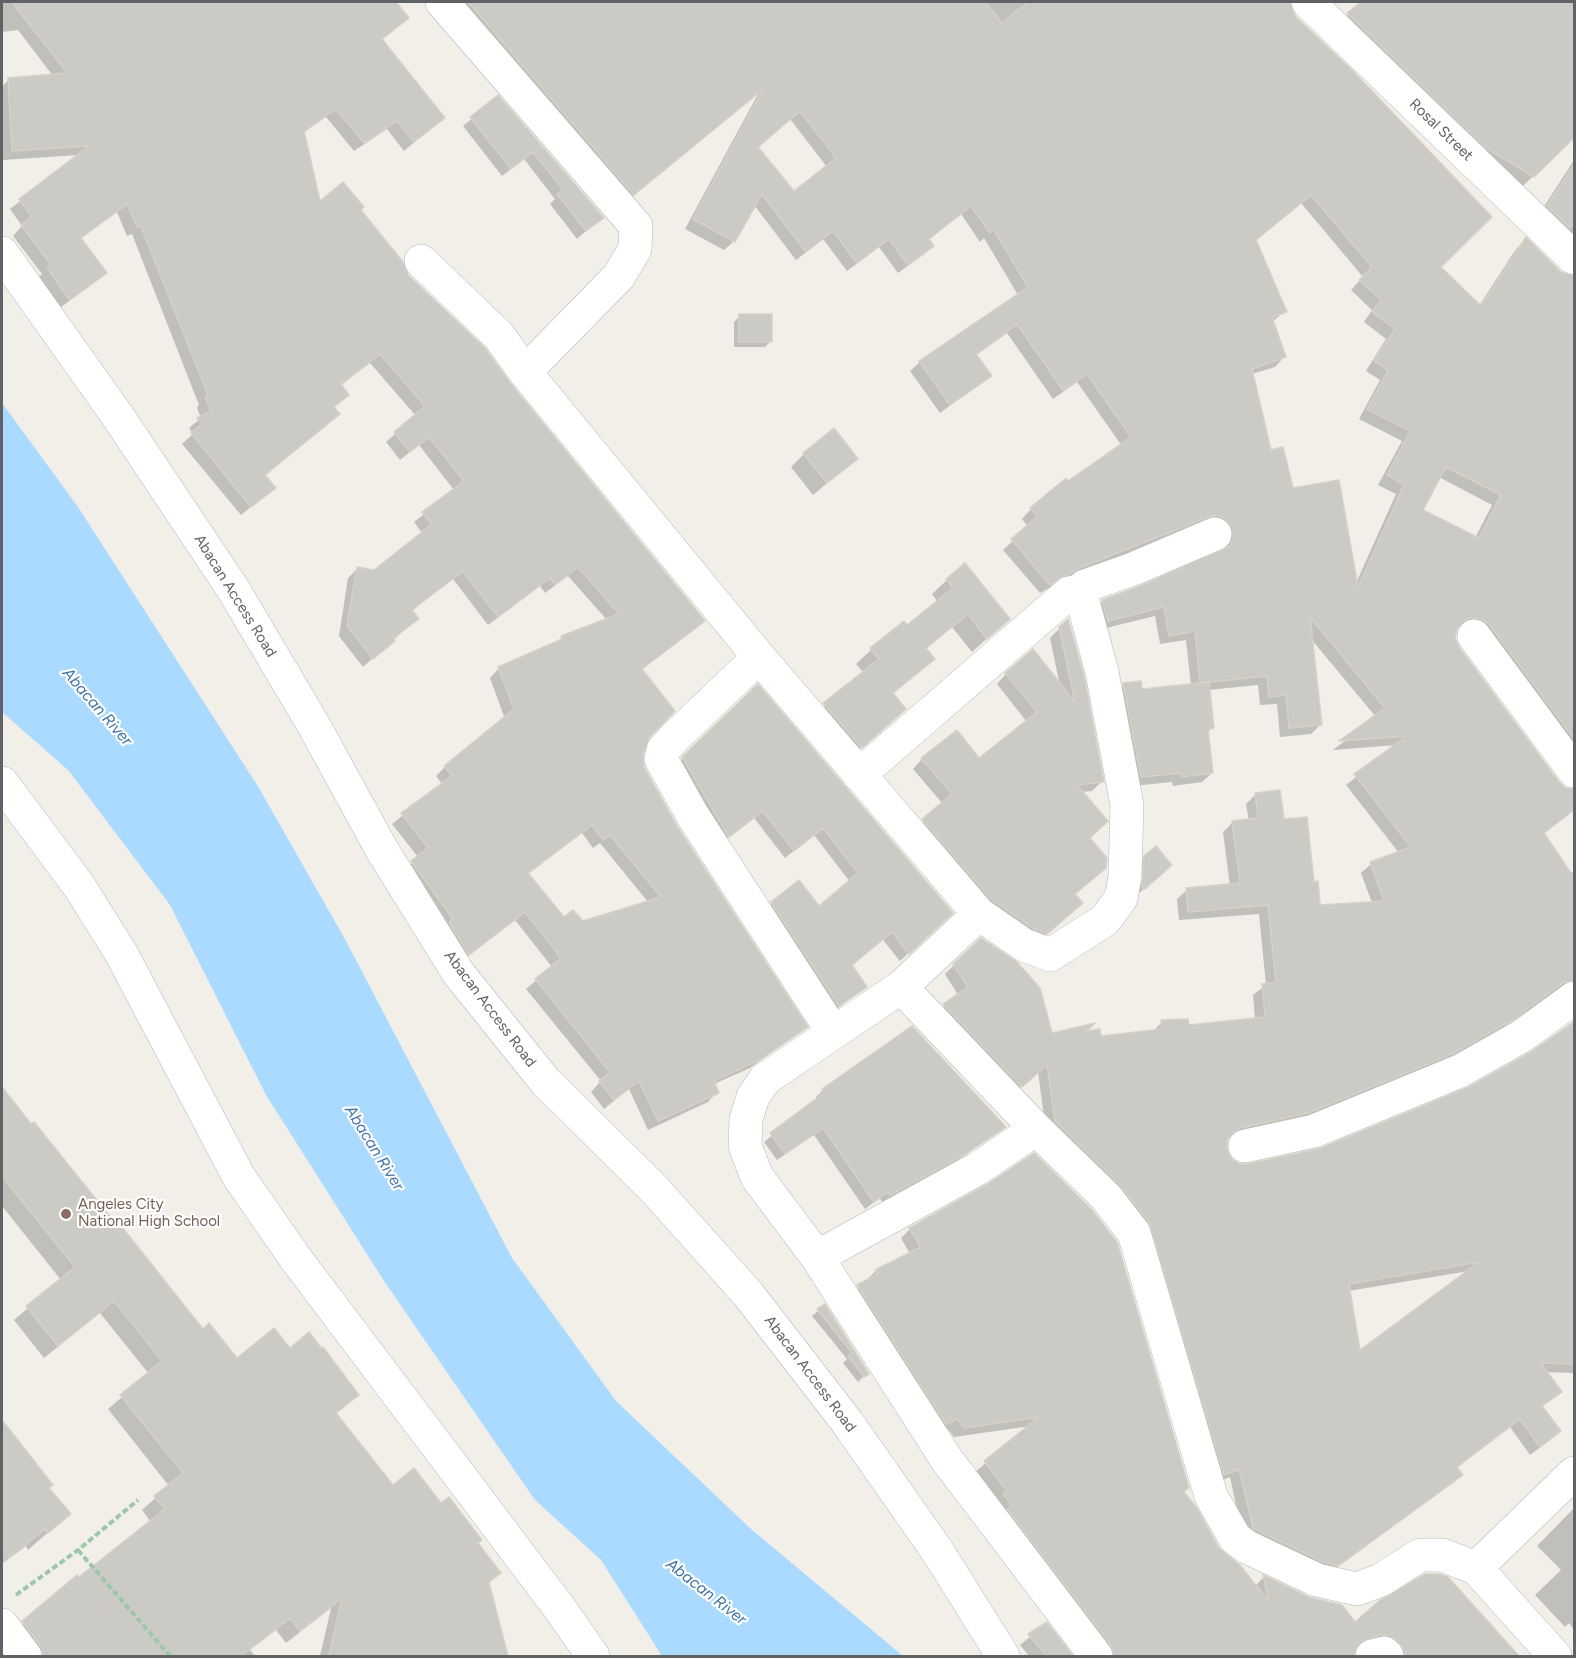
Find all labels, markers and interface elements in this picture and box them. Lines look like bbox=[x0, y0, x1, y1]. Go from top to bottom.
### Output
street label: Rosal Street bbox=[1405, 95, 1477, 165]
street label: Abacan Access Road bbox=[190, 531, 280, 661]
water label: Abacan River bbox=[58, 664, 136, 750]
street label: Abacan Access Road bbox=[440, 947, 540, 1071]
water label: Abacan River bbox=[340, 1102, 408, 1194]
place label: Angeles City National High School bbox=[78, 1196, 220, 1231]
marker: Angeles City National High School bbox=[59, 1207, 73, 1221]
street label: Abacan Access Road bbox=[760, 1312, 860, 1436]
water label: Abacan River bbox=[662, 1555, 750, 1629]

